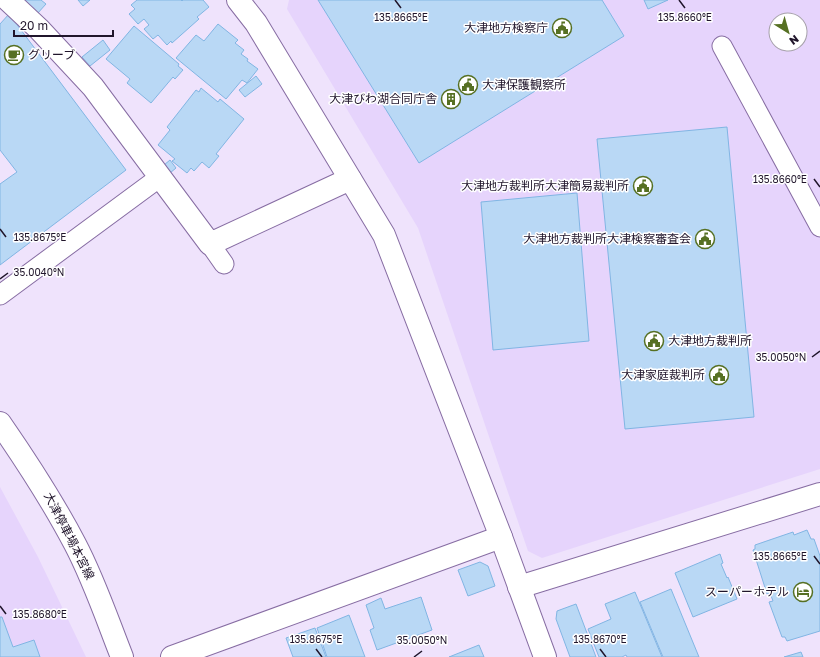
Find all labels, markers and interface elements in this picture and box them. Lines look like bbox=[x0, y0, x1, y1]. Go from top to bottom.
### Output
text: 135.8665°E bbox=[374, 11, 428, 23]
text: 135.8660°E bbox=[658, 11, 712, 23]
scale bar bbox=[14, 12, 113, 38]
north arrow bbox=[768, 12, 808, 52]
public building icon: 大津地方検察庁 bbox=[551, 17, 573, 39]
text: 20 m bbox=[20, 18, 48, 33]
place label: 大津地方検察庁 bbox=[464, 20, 548, 35]
text: N bbox=[787, 33, 802, 48]
cafe icon: グリーブ bbox=[3, 44, 25, 66]
place label: グリーブ bbox=[28, 47, 75, 62]
public building icon: 大津保護観察所 bbox=[457, 74, 479, 96]
place label: 大津保護観察所 bbox=[482, 77, 566, 92]
building icon: 大津びわ湖合同庁舎 bbox=[440, 88, 462, 110]
place label: 大津びわ湖合同庁舎 bbox=[329, 91, 437, 106]
text: 135.8660°E bbox=[753, 173, 807, 185]
public building icon: 大津地方裁判所大津簡易裁判所 bbox=[632, 175, 654, 197]
place label: 大津地方裁判所大津簡易裁判所 bbox=[461, 178, 629, 193]
public building icon: 大津地方裁判所大津検察審査会 bbox=[694, 228, 716, 250]
text: 135.8675°E bbox=[14, 231, 66, 243]
place label: 大津地方裁判所大津検察審査会 bbox=[523, 231, 691, 246]
text: 35.0040°N bbox=[14, 266, 64, 278]
public building icon: 大津地方裁判所 bbox=[643, 330, 665, 352]
place label: 大津地方裁判所 bbox=[668, 333, 752, 348]
text: 35.0050°N bbox=[756, 351, 806, 363]
public building icon: 大津家庭裁判所 bbox=[708, 364, 730, 386]
place label: 大津家庭裁判所 bbox=[621, 367, 705, 382]
street label: 大津停車場本宮線 bbox=[41, 490, 98, 582]
text: 135.8665°E bbox=[753, 550, 807, 562]
hotel icon: スーパーホテル bbox=[792, 581, 814, 603]
place label: スーパーホテル bbox=[705, 584, 789, 599]
text: 135.8680°E bbox=[13, 608, 67, 620]
text: 135.8675°E bbox=[290, 633, 342, 645]
text: 135.8670°E bbox=[573, 633, 627, 645]
text: 35.0050°N bbox=[397, 634, 447, 646]

